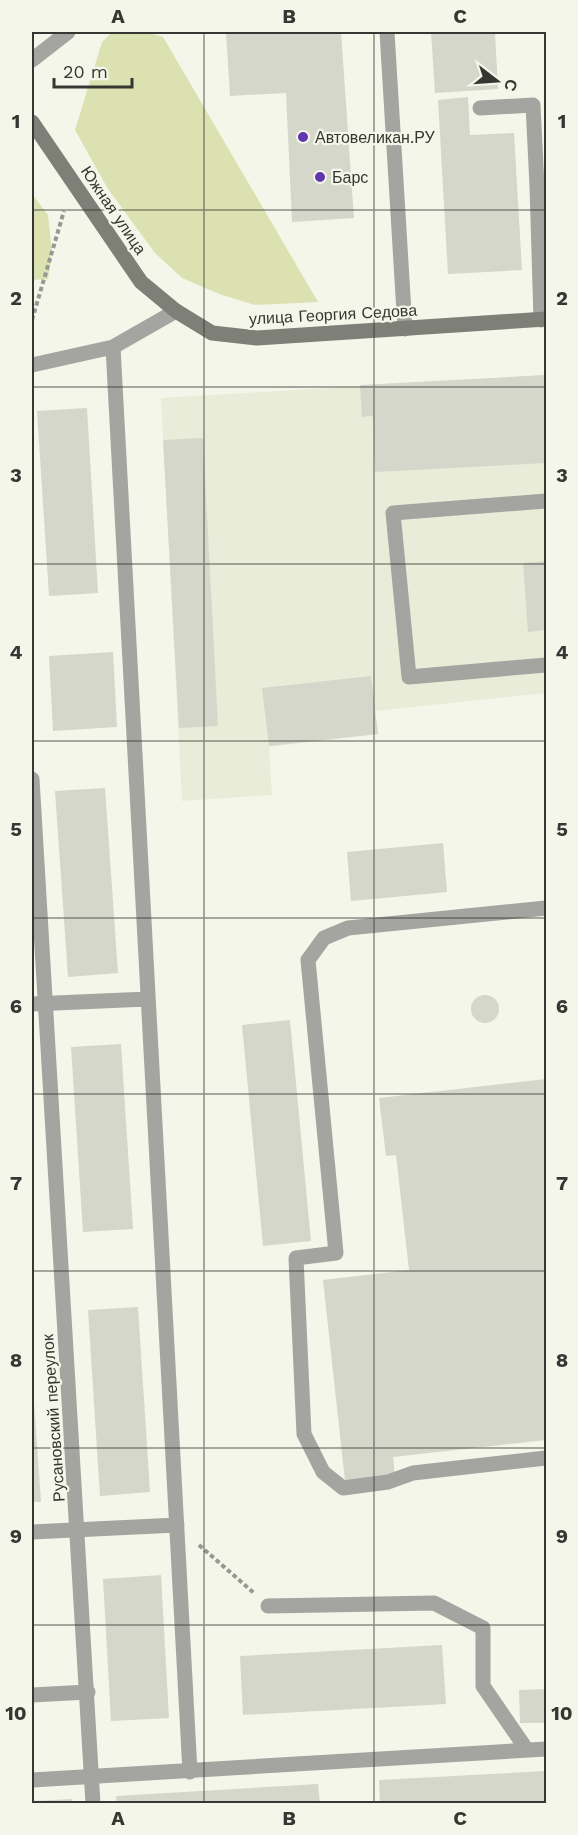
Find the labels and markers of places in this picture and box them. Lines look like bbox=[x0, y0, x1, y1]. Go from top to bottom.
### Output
place label: Автовеликан.РУ bbox=[315, 128, 435, 147]
marker: Автовеликан.РУ bbox=[296, 130, 310, 144]
place label: Барс bbox=[332, 168, 368, 187]
marker: Барс bbox=[313, 170, 327, 184]

